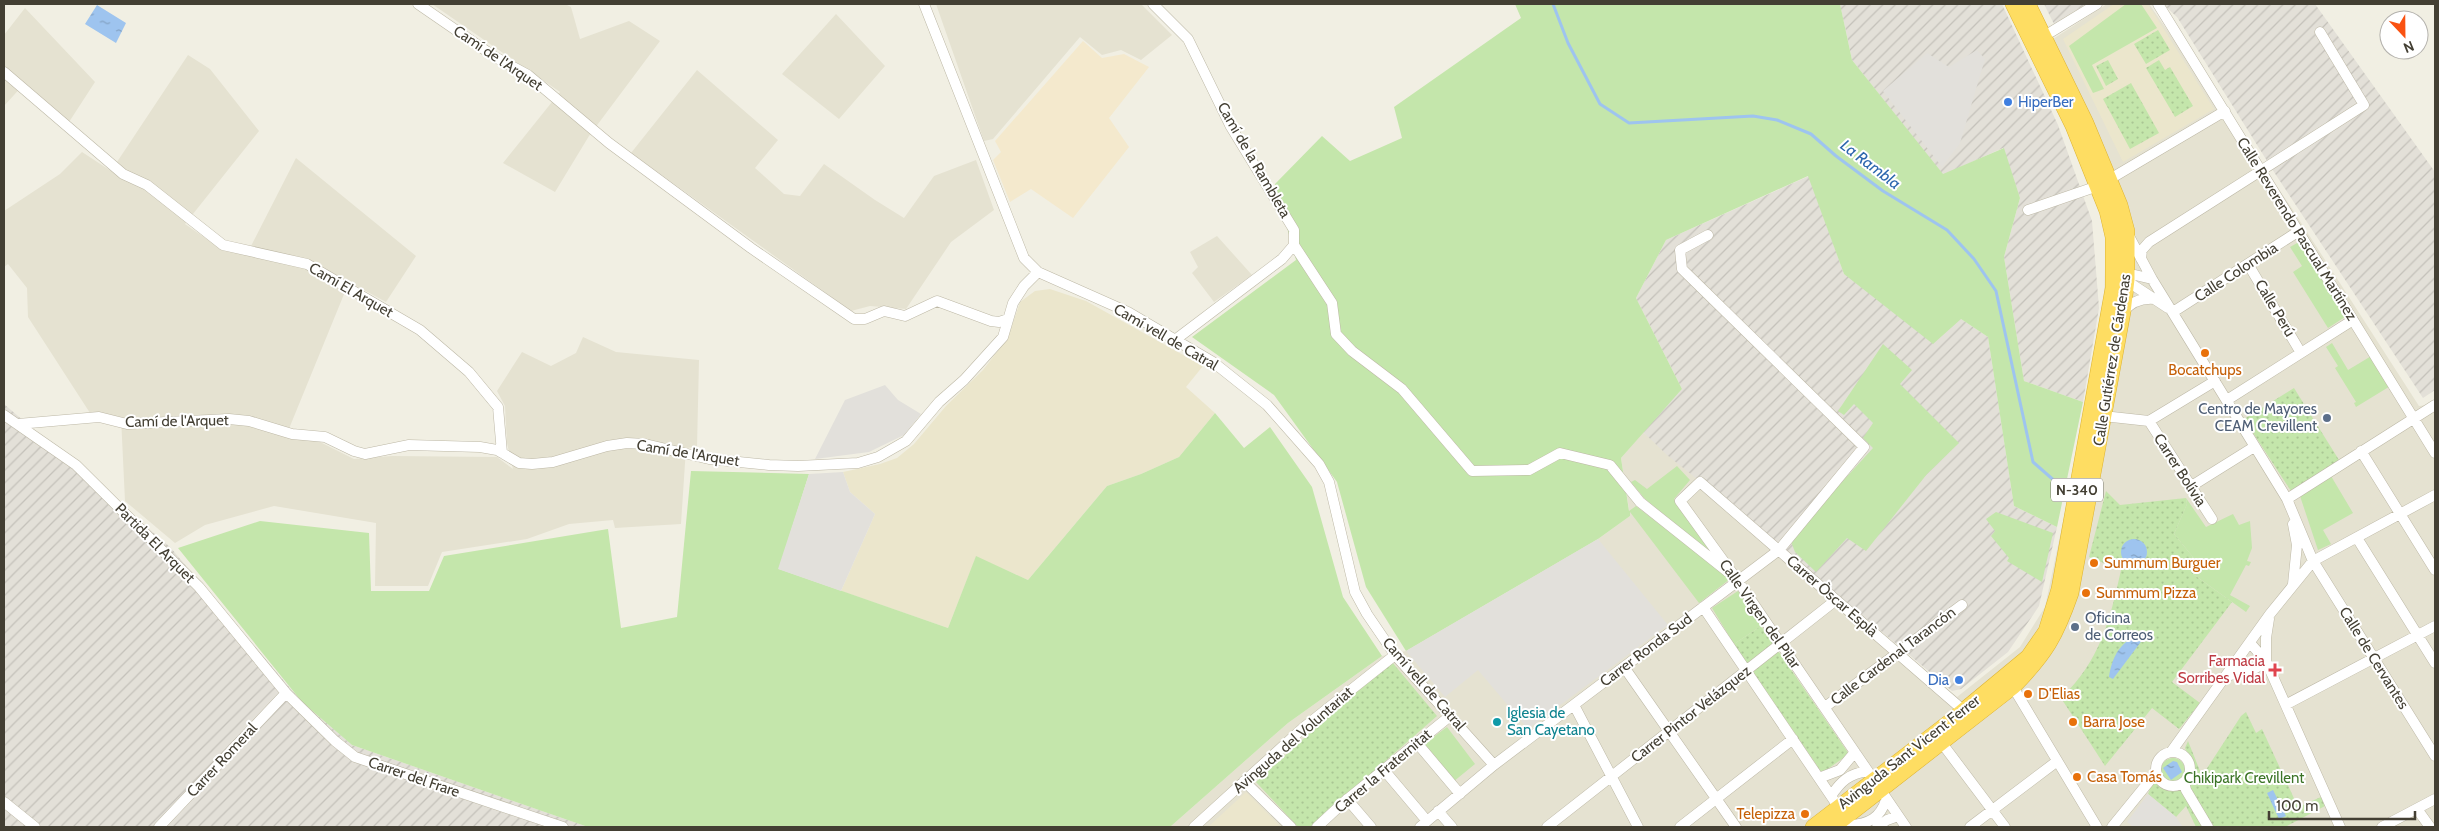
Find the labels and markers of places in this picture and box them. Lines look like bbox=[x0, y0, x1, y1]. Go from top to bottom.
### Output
place label: HiperBer bbox=[2018, 93, 2074, 111]
marker: HiperBer bbox=[2002, 96, 2014, 108]
marker: Bocatchups bbox=[2199, 347, 2211, 359]
place label: Bocatchups bbox=[2168, 361, 2242, 379]
place label: Centro de Mayores CEAM Crevillent bbox=[2198, 400, 2317, 435]
marker: Centro de Mayores CEAM Crevillent bbox=[2321, 412, 2333, 424]
place label: Summum Burguer bbox=[2104, 554, 2221, 572]
marker: Summum Burguer bbox=[2088, 557, 2100, 569]
place label: Summum Pizza bbox=[2096, 584, 2197, 602]
marker: Summum Pizza bbox=[2080, 587, 2092, 599]
place label: Oficina de Correos bbox=[2085, 609, 2153, 644]
marker: Oficina de Correos bbox=[2069, 621, 2081, 633]
place label: Farmacia Sorribes Vidal bbox=[2178, 652, 2266, 687]
marker: Farmacia Sorribes Vidal bbox=[2269, 664, 2281, 676]
place label: Dia bbox=[1928, 671, 1950, 689]
marker: Dia bbox=[1953, 674, 1965, 686]
place label: D'Elias bbox=[2038, 685, 2080, 703]
marker: D'Elias bbox=[2022, 688, 2034, 700]
place label: Iglesia de San Cayetano bbox=[1507, 704, 1595, 739]
place label: Barra Jose bbox=[2083, 713, 2145, 731]
marker: Iglesia de San Cayetano bbox=[1491, 716, 1503, 728]
marker: Barra Jose bbox=[2067, 716, 2079, 728]
place label: Casa Tomás bbox=[2087, 768, 2162, 786]
marker: Casa Tomás bbox=[2071, 771, 2083, 783]
place label: Telepizza bbox=[1737, 805, 1796, 823]
marker: Telepizza bbox=[1799, 808, 1811, 820]

